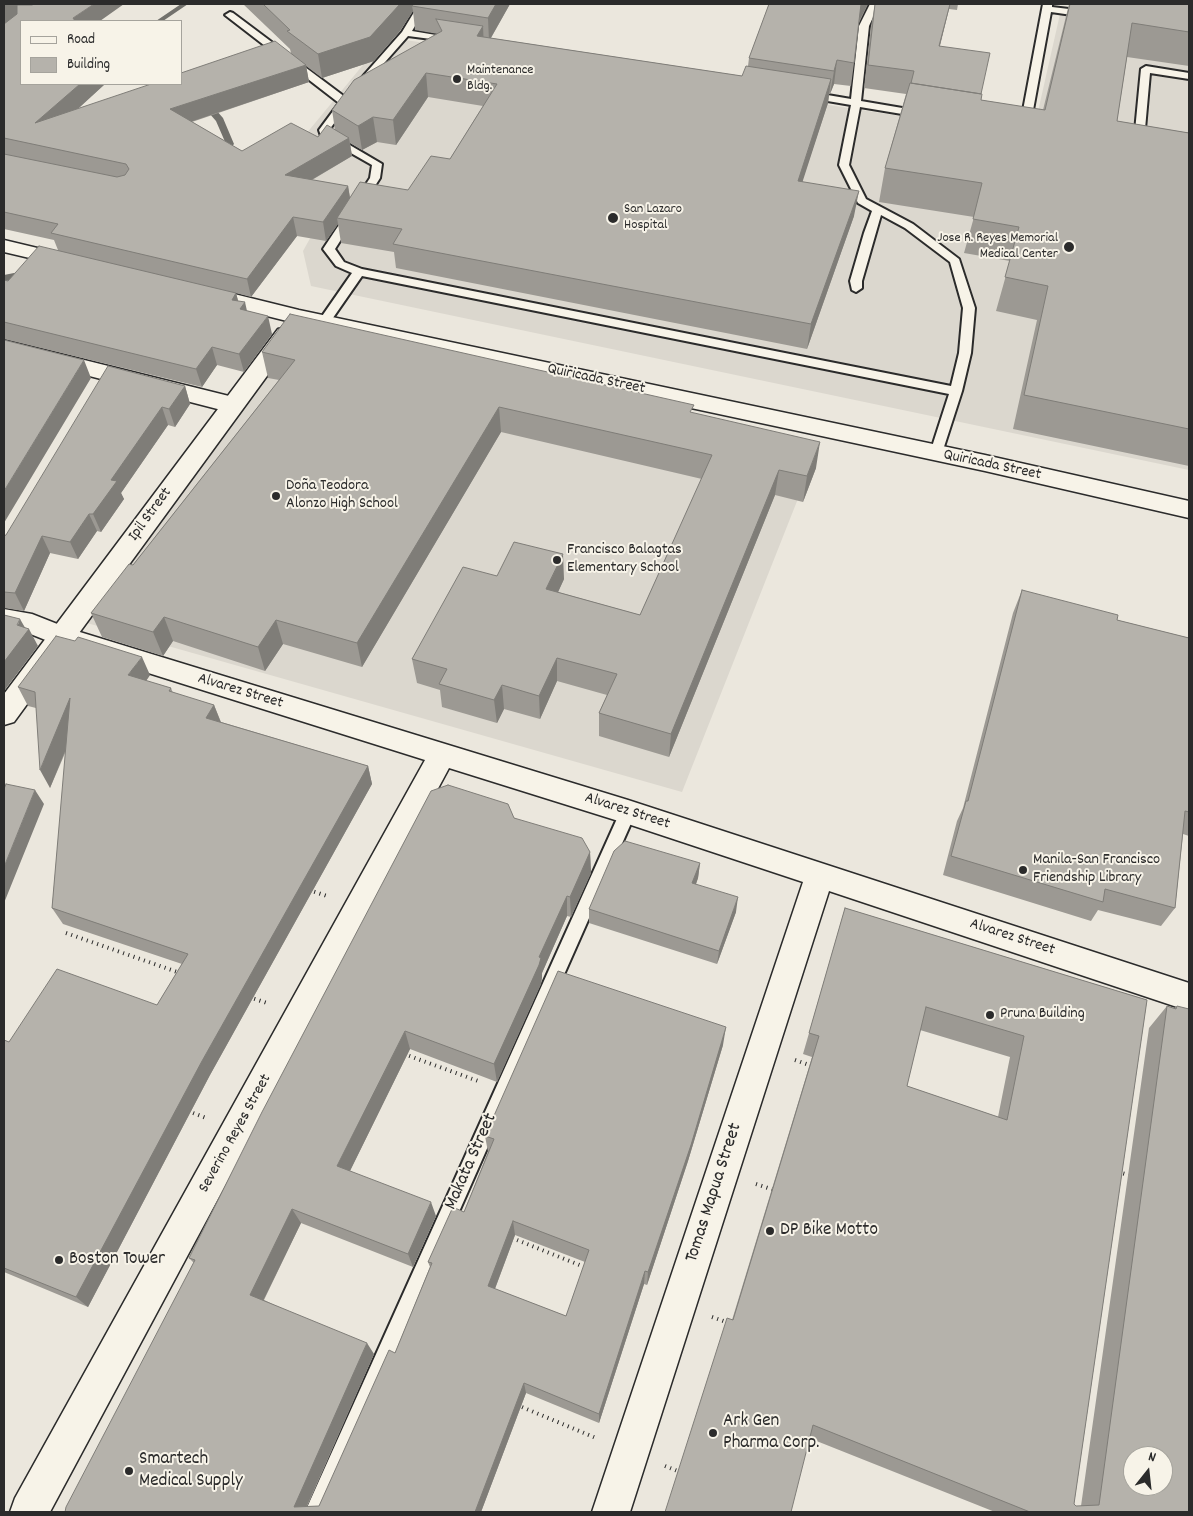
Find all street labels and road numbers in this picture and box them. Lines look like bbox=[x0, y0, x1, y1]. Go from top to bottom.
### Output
street label: Quiricada Street bbox=[545, 360, 647, 400]
street label: Quiricada Street bbox=[941, 446, 1043, 486]
street label: Ipil Street bbox=[125, 484, 177, 546]
street label: Alvarez Street bbox=[195, 670, 285, 714]
street label: Alvarez Street bbox=[582, 789, 672, 835]
street label: Alvarez Street bbox=[967, 915, 1057, 961]
street label: Severino Reyes Street bbox=[195, 1071, 277, 1197]
street label: Makata Street bbox=[441, 1110, 503, 1214]
street label: Tomas Mapua Street bbox=[682, 1120, 748, 1266]

